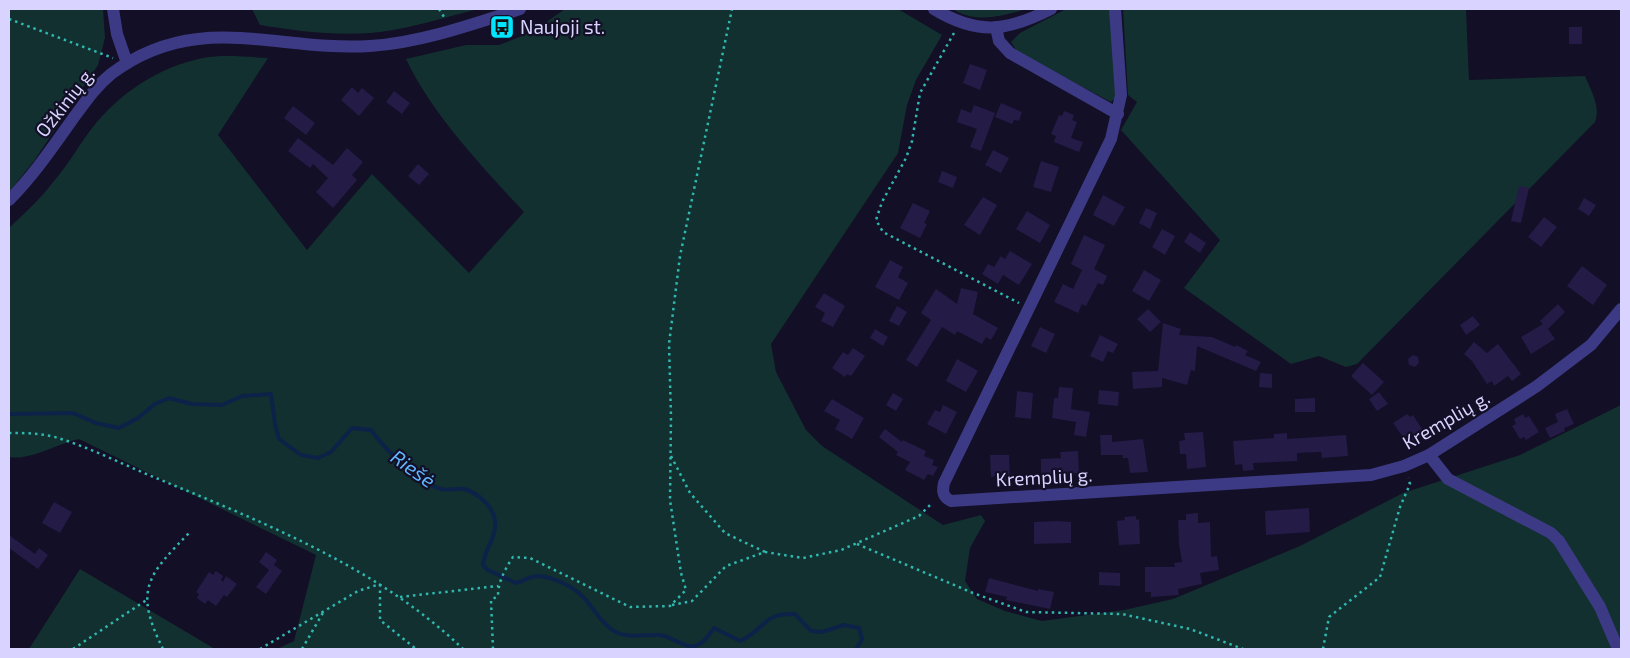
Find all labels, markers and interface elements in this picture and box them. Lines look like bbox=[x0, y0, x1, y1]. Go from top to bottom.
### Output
bus stop icon: Naujoji st. bbox=[489, 14, 515, 40]
place label: Naujoji st. bbox=[520, 15, 605, 38]
street label: Ožkinių g. bbox=[30, 62, 99, 141]
street label: Kremplių g. bbox=[1398, 385, 1493, 454]
water label: Riešė bbox=[387, 444, 441, 492]
street label: Kremplių g. bbox=[995, 462, 1093, 491]

